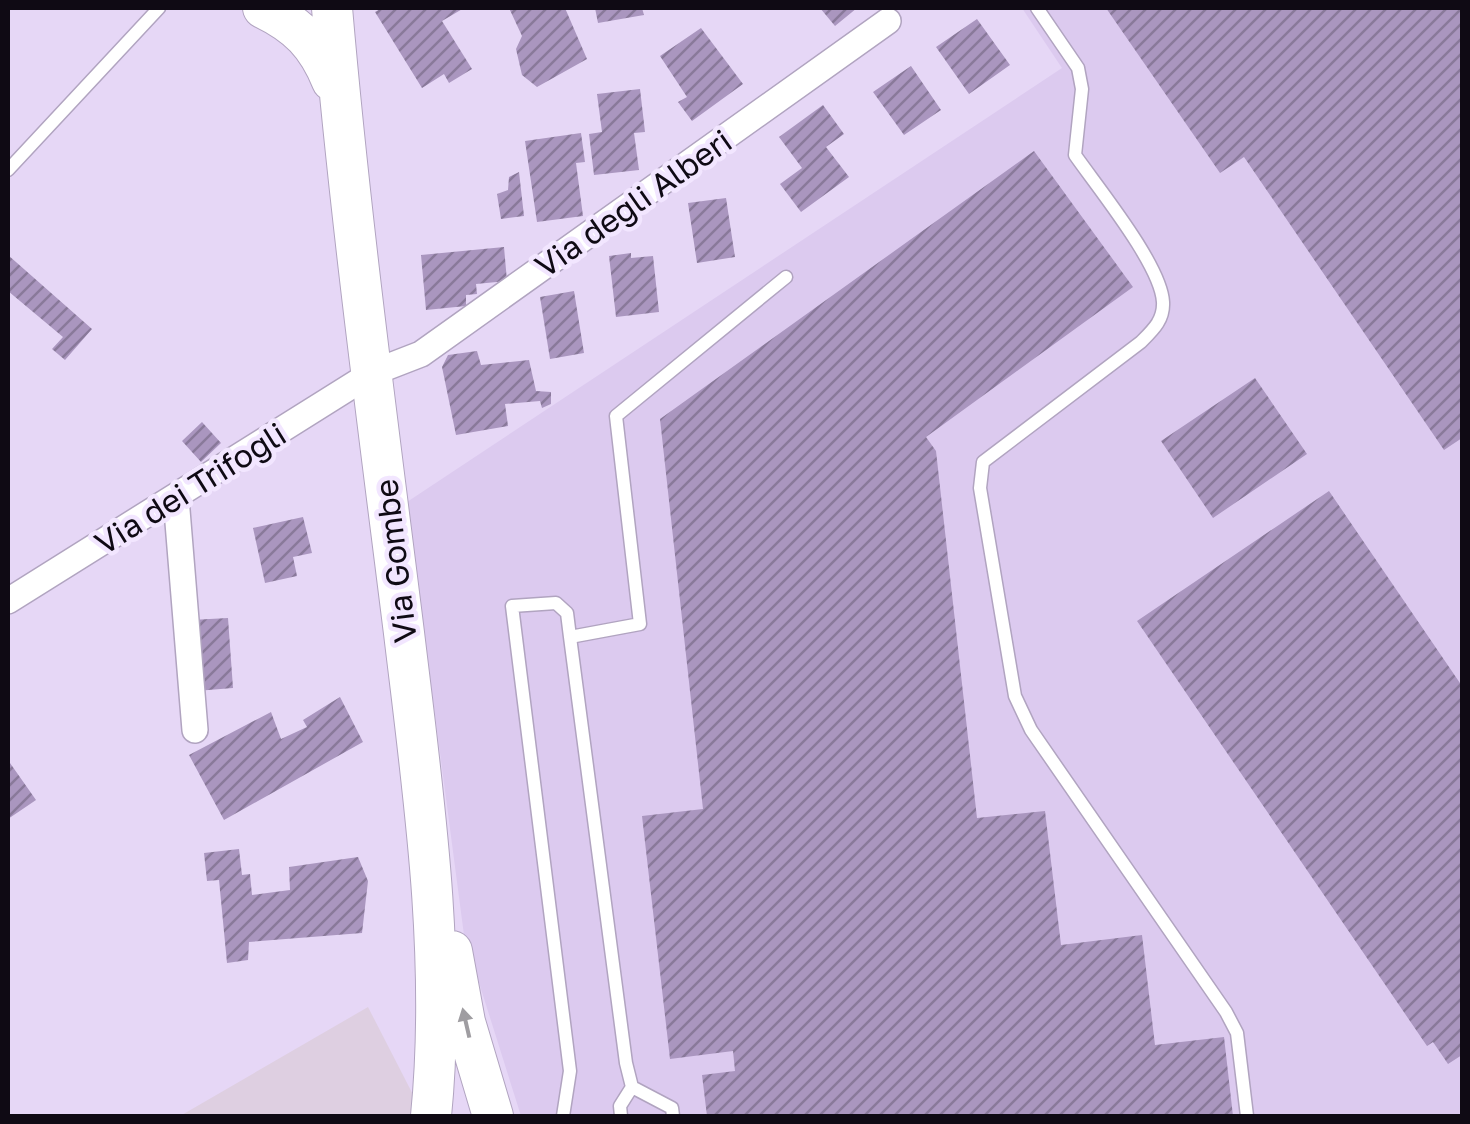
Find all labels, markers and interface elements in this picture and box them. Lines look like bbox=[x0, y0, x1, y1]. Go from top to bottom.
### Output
street label: Via degli Alberi bbox=[527, 121, 739, 285]
street label: Via dei Trifogli bbox=[87, 414, 293, 562]
street label: Via Gombe bbox=[366, 477, 424, 645]
one-way arrow bbox=[458, 1007, 473, 1038]

